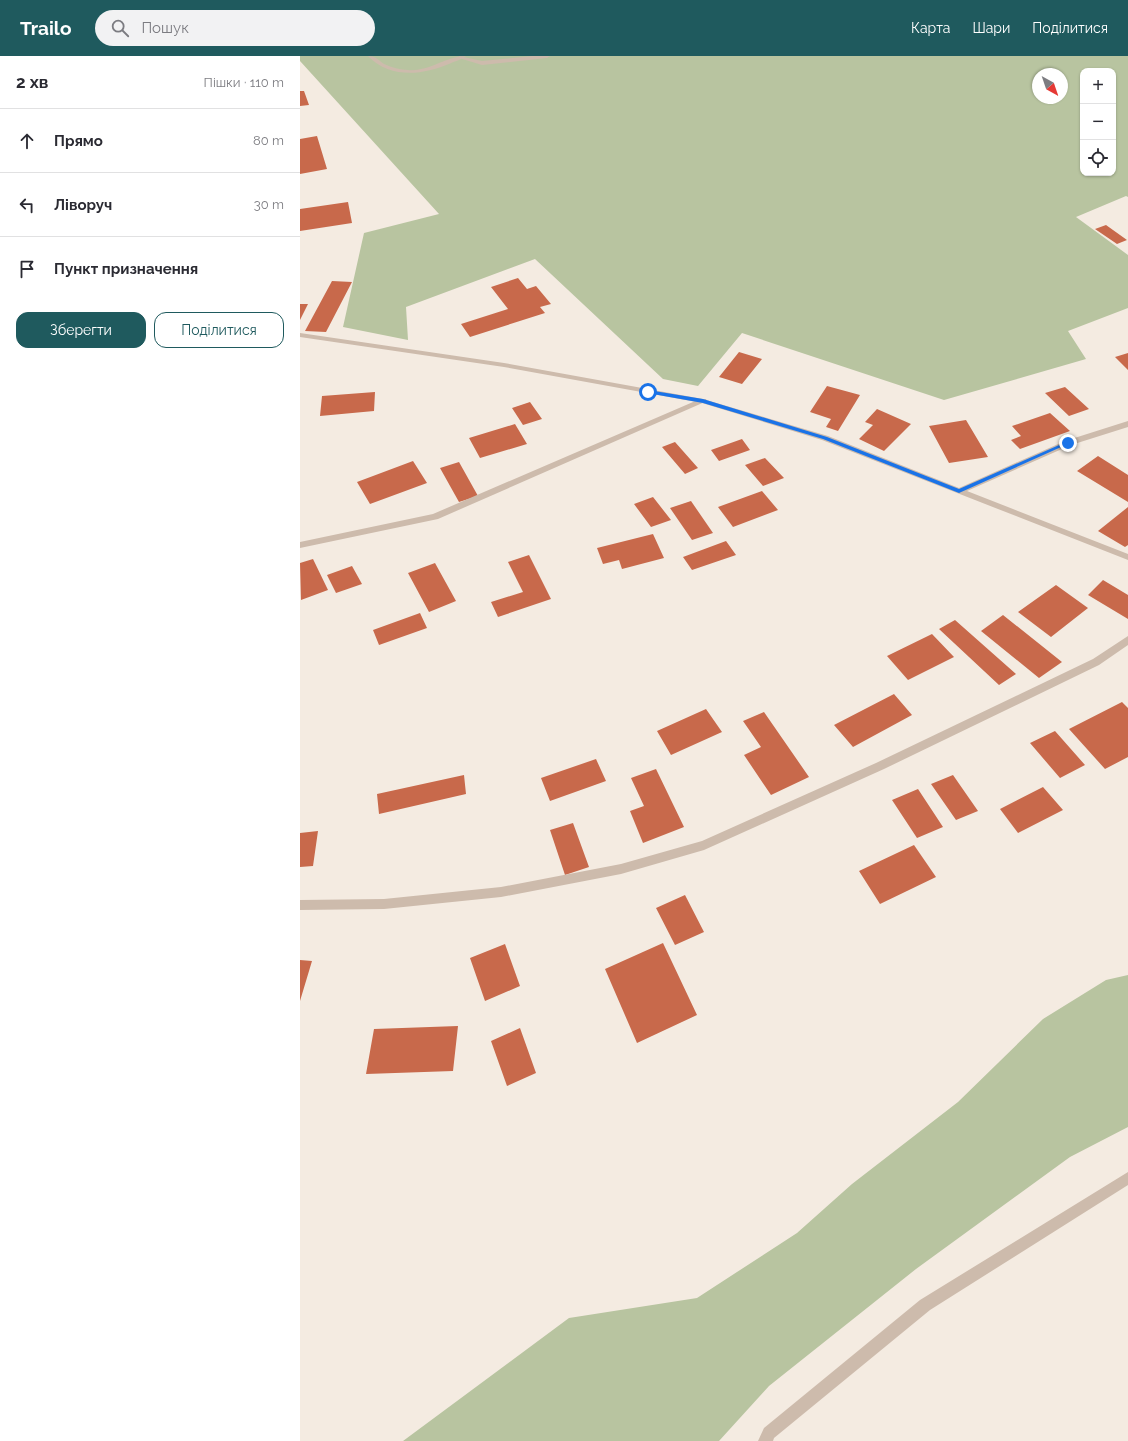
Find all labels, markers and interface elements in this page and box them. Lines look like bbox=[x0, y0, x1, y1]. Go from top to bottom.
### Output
search box bbox=[95, 10, 375, 46]
text: Trailo bbox=[20, 17, 71, 39]
icon: search bbox=[109, 17, 131, 39]
text: Пошук bbox=[141, 19, 189, 37]
text: Карта bbox=[911, 20, 950, 36]
text: Шари bbox=[972, 20, 1010, 36]
text: Поділитися bbox=[1032, 20, 1108, 36]
north arrow bbox=[1032, 68, 1068, 104]
map controls bbox=[1080, 68, 1116, 176]
button: + bbox=[1080, 68, 1116, 104]
text: 2 хв bbox=[16, 72, 48, 92]
text: Пішки · 110 m bbox=[204, 75, 284, 90]
button: − bbox=[1080, 104, 1116, 140]
icon: ahead bbox=[16, 130, 38, 152]
text: Прямо bbox=[54, 132, 103, 150]
text: 80 m bbox=[253, 133, 284, 148]
button: locate bbox=[1080, 140, 1116, 176]
icon: left bbox=[16, 194, 38, 216]
text: Ліворуч bbox=[54, 196, 112, 214]
text: 30 m bbox=[254, 197, 284, 212]
icon: arrive bbox=[16, 258, 38, 280]
text: Пункт призначення bbox=[54, 260, 198, 278]
button: Зберегти bbox=[16, 312, 146, 348]
button: Поділитися bbox=[154, 312, 284, 348]
route start bbox=[639, 383, 657, 401]
route end bbox=[1059, 434, 1077, 452]

